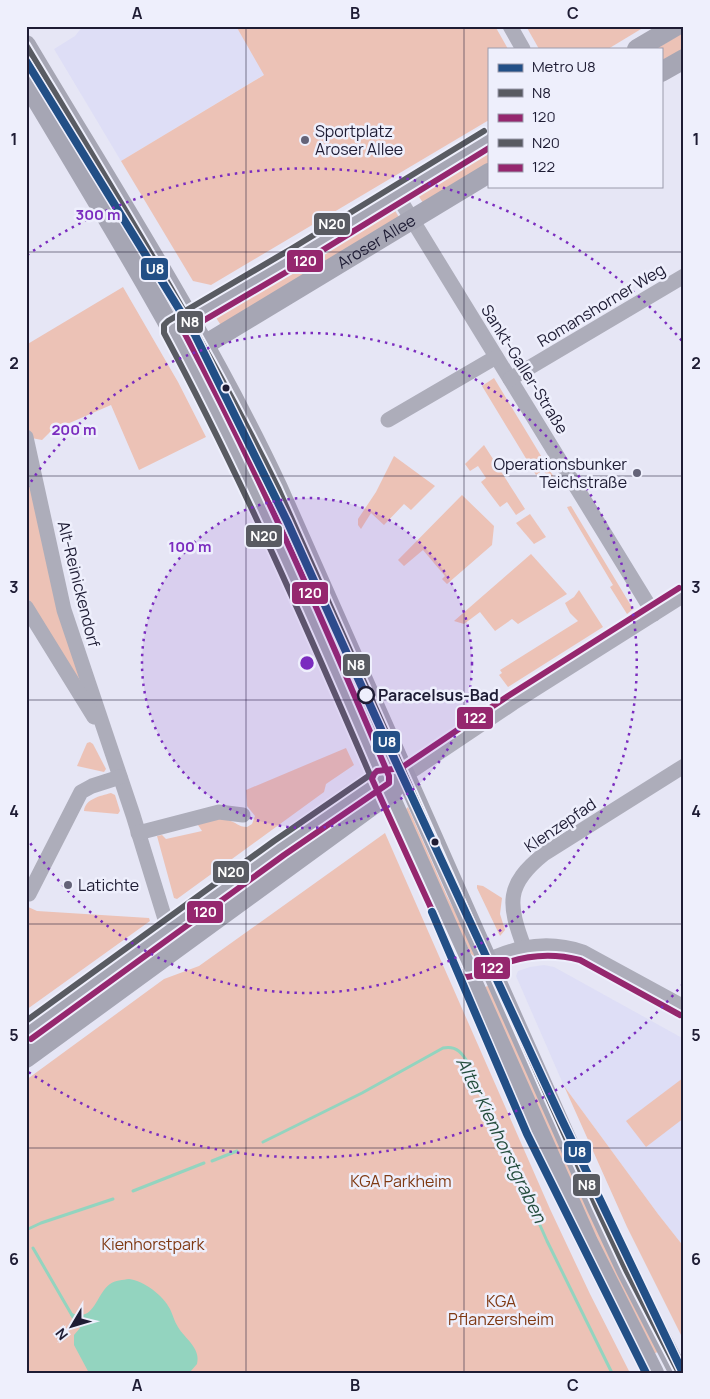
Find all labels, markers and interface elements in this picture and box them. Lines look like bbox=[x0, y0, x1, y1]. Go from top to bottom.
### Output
text: A bbox=[132, 2, 143, 24]
text: B bbox=[350, 2, 360, 24]
text: C bbox=[567, 2, 579, 24]
legend bbox=[488, 48, 662, 188]
text: Metro U8 bbox=[532, 56, 596, 77]
text: N8 bbox=[532, 82, 551, 103]
text: 120 bbox=[532, 106, 556, 127]
place label: Sportplatz Aroser Allee bbox=[315, 120, 403, 160]
text: 1 bbox=[10, 128, 18, 150]
text: 1 bbox=[692, 128, 700, 150]
text: N20 bbox=[532, 132, 560, 153]
marker: Sportplatz Aroser Allee bbox=[299, 134, 311, 146]
text: 122 bbox=[532, 156, 555, 177]
text: 300 m bbox=[76, 204, 120, 225]
street label: Aroser Allee bbox=[333, 209, 420, 274]
line badge: N20 bbox=[313, 212, 351, 236]
text: N20 bbox=[318, 214, 346, 233]
line badge: 120 bbox=[286, 249, 324, 273]
text: 120 bbox=[293, 251, 317, 270]
line badge: U8 bbox=[140, 257, 169, 281]
street label: Romanshorner Weg bbox=[533, 258, 669, 352]
text: U8 bbox=[146, 259, 164, 278]
street label: Sankt-Galler-Straße bbox=[476, 300, 574, 438]
line badge: N8 bbox=[176, 310, 204, 334]
text: N8 bbox=[181, 312, 199, 331]
text: 2 bbox=[9, 352, 19, 374]
text: 2 bbox=[691, 352, 701, 374]
unlabelled marker bbox=[221, 383, 231, 393]
text: 200 m bbox=[51, 419, 97, 440]
place label: Operationsbunker Teichstraße bbox=[493, 453, 627, 493]
marker: Operationsbunker Teichstraße bbox=[631, 467, 643, 479]
street label: Alt-Reinickendorf bbox=[53, 519, 105, 650]
line badge: N20 bbox=[245, 524, 283, 548]
text: N20 bbox=[250, 526, 278, 545]
text: 100 m bbox=[169, 536, 211, 557]
text: 3 bbox=[9, 576, 19, 598]
text: 3 bbox=[691, 576, 701, 598]
line badge: 120 bbox=[291, 581, 329, 605]
text: 120 bbox=[298, 583, 322, 602]
line badge: N8 bbox=[342, 653, 371, 677]
centre of rings bbox=[298, 654, 316, 672]
text: N8 bbox=[347, 655, 365, 674]
place label: Paracelsus-Bad bbox=[378, 684, 499, 706]
marker: Paracelsus-Bad bbox=[357, 686, 375, 704]
line badge: 122 bbox=[456, 706, 494, 730]
text: 122 bbox=[464, 708, 486, 727]
line badge: U8 bbox=[372, 730, 401, 754]
text: U8 bbox=[378, 732, 396, 751]
street label: Klenzepfad bbox=[520, 793, 600, 857]
text: 4 bbox=[9, 800, 19, 822]
text: 4 bbox=[691, 800, 701, 822]
unlabelled marker bbox=[430, 837, 440, 847]
line badge: N20 bbox=[212, 860, 250, 884]
text: N20 bbox=[217, 862, 245, 881]
place label: Latichte bbox=[78, 874, 139, 896]
marker: Latichte bbox=[62, 879, 74, 891]
line badge: 120 bbox=[186, 900, 224, 924]
text: 120 bbox=[193, 902, 217, 921]
line badge: 122 bbox=[473, 956, 511, 980]
text: 122 bbox=[481, 958, 503, 977]
text: 5 bbox=[9, 1024, 19, 1046]
text: 5 bbox=[691, 1024, 701, 1046]
water label: Alter Kienhorstgraben bbox=[451, 1053, 553, 1228]
line badge: U8 bbox=[563, 1140, 592, 1164]
text: U8 bbox=[568, 1142, 586, 1161]
park label: KGA Parkheim bbox=[350, 1170, 452, 1192]
line badge: N8 bbox=[572, 1173, 601, 1197]
text: N8 bbox=[578, 1175, 596, 1194]
park label: Kienhorstpark bbox=[101, 1233, 206, 1255]
text: 6 bbox=[9, 1248, 19, 1270]
text: 6 bbox=[691, 1248, 701, 1270]
park label: KGA Pflanzersheim bbox=[448, 1290, 554, 1330]
north arrow bbox=[48, 1302, 98, 1352]
text: N bbox=[51, 1324, 72, 1344]
text: A bbox=[132, 1374, 143, 1396]
text: B bbox=[350, 1374, 360, 1396]
text: C bbox=[567, 1374, 579, 1396]

